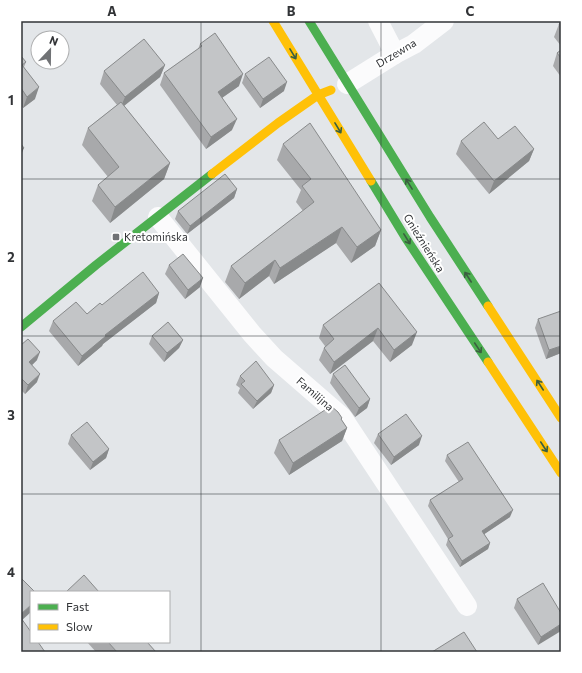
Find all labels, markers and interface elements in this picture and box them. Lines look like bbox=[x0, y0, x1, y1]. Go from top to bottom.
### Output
text: A bbox=[107, 3, 117, 19]
text: B bbox=[287, 3, 296, 19]
text: C bbox=[466, 3, 475, 19]
north arrow bbox=[30, 30, 70, 70]
text: N bbox=[48, 33, 60, 48]
street label: Drzewna bbox=[373, 36, 418, 70]
one-way arrow bbox=[290, 48, 298, 60]
text: 1 bbox=[8, 92, 14, 108]
one-way arrow bbox=[335, 122, 343, 134]
one-way arrow bbox=[405, 179, 413, 190]
street label: Gnieźnieńska bbox=[401, 211, 448, 274]
place label: Kretomińska bbox=[124, 230, 188, 243]
marker: Kretomińska bbox=[111, 232, 121, 242]
one-way arrow bbox=[403, 233, 411, 245]
text: 2 bbox=[7, 249, 15, 265]
one-way arrow bbox=[464, 272, 472, 283]
one-way arrow bbox=[473, 342, 482, 353]
street label: Familijna bbox=[294, 374, 336, 413]
one-way arrow bbox=[535, 380, 544, 391]
text: 3 bbox=[7, 407, 15, 423]
one-way arrow bbox=[540, 441, 548, 452]
text: 4 bbox=[7, 564, 15, 580]
legend bbox=[30, 591, 170, 643]
text: Fast bbox=[66, 599, 89, 613]
text: Slow bbox=[66, 619, 93, 633]

